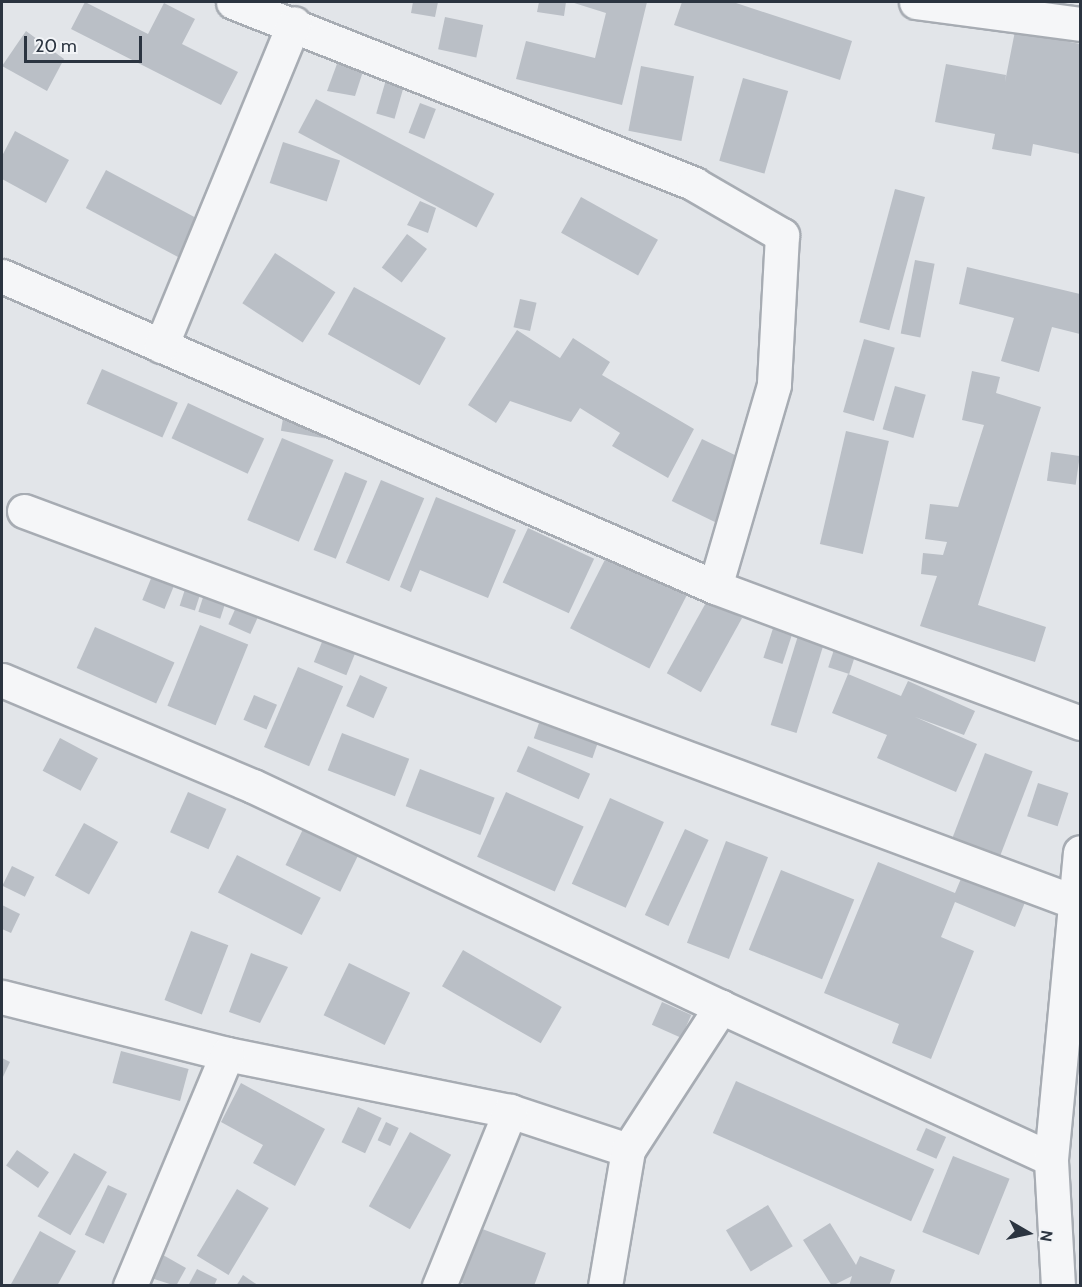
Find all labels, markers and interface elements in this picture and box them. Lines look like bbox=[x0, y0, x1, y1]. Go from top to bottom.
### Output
scale bar bbox=[27, 24, 146, 62]
text: 20 m bbox=[35, 35, 77, 57]
north arrow bbox=[998, 1203, 1058, 1263]
text: N bbox=[1036, 1229, 1057, 1243]

